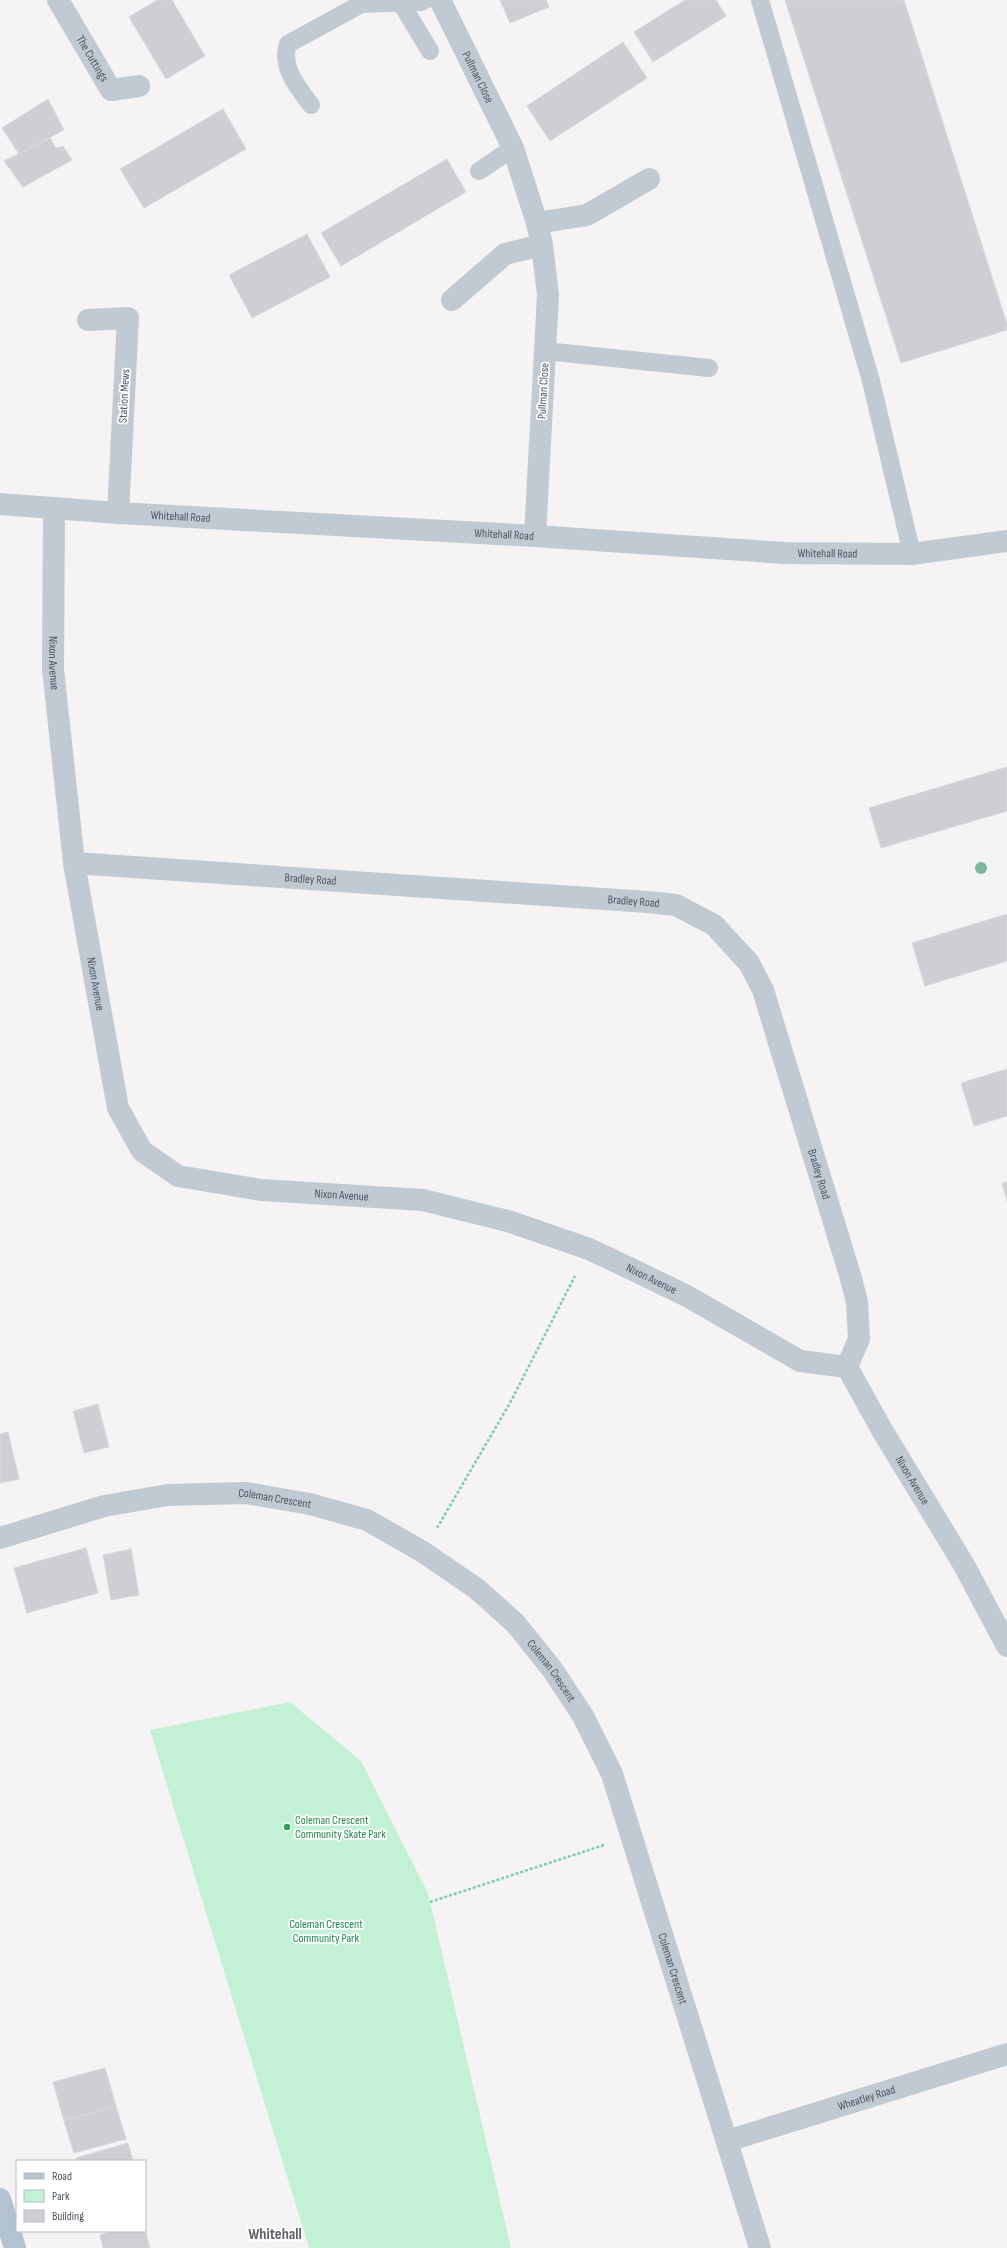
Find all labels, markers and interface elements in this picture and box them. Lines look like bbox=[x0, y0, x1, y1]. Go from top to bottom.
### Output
street label: The Cuttings bbox=[73, 33, 112, 85]
street label: Pullman Close bbox=[458, 49, 497, 106]
street label: Pullman Close bbox=[535, 362, 552, 419]
street label: Station Mews bbox=[116, 369, 133, 423]
street label: Whitehall Road bbox=[150, 508, 211, 526]
street label: Whitehall Road bbox=[474, 526, 534, 544]
street label: Whitehall Road bbox=[797, 546, 857, 562]
street label: Nixon Avenue bbox=[45, 636, 62, 691]
street label: Bradley Road bbox=[284, 870, 337, 889]
street label: Bradley Road bbox=[607, 892, 660, 911]
street label: Nixon Avenue bbox=[83, 956, 107, 1012]
street label: Bradley Road bbox=[804, 1147, 833, 1201]
street label: Nixon Avenue bbox=[314, 1186, 369, 1205]
street label: Nixon Avenue bbox=[624, 1261, 679, 1298]
street label: Nixon Avenue bbox=[892, 1454, 933, 1508]
street label: Coleman Crescent bbox=[238, 1486, 313, 1512]
street label: Coleman Crescent bbox=[523, 1637, 579, 1705]
place label: Coleman Crescent Community Skate Park bbox=[295, 1813, 386, 1842]
marker: Coleman Crescent Community Skate Park bbox=[282, 1822, 292, 1832]
park label: Coleman Crescent Community Park bbox=[289, 1917, 363, 1946]
street label: Coleman Crescent bbox=[654, 1931, 691, 2007]
street label: Wheatley Road bbox=[836, 2082, 897, 2114]
legend bbox=[16, 2160, 146, 2232]
text: Road bbox=[52, 2169, 72, 2184]
text: Park bbox=[52, 2189, 70, 2204]
text: Building bbox=[52, 2209, 84, 2224]
district label: Whitehall bbox=[248, 2225, 302, 2244]

